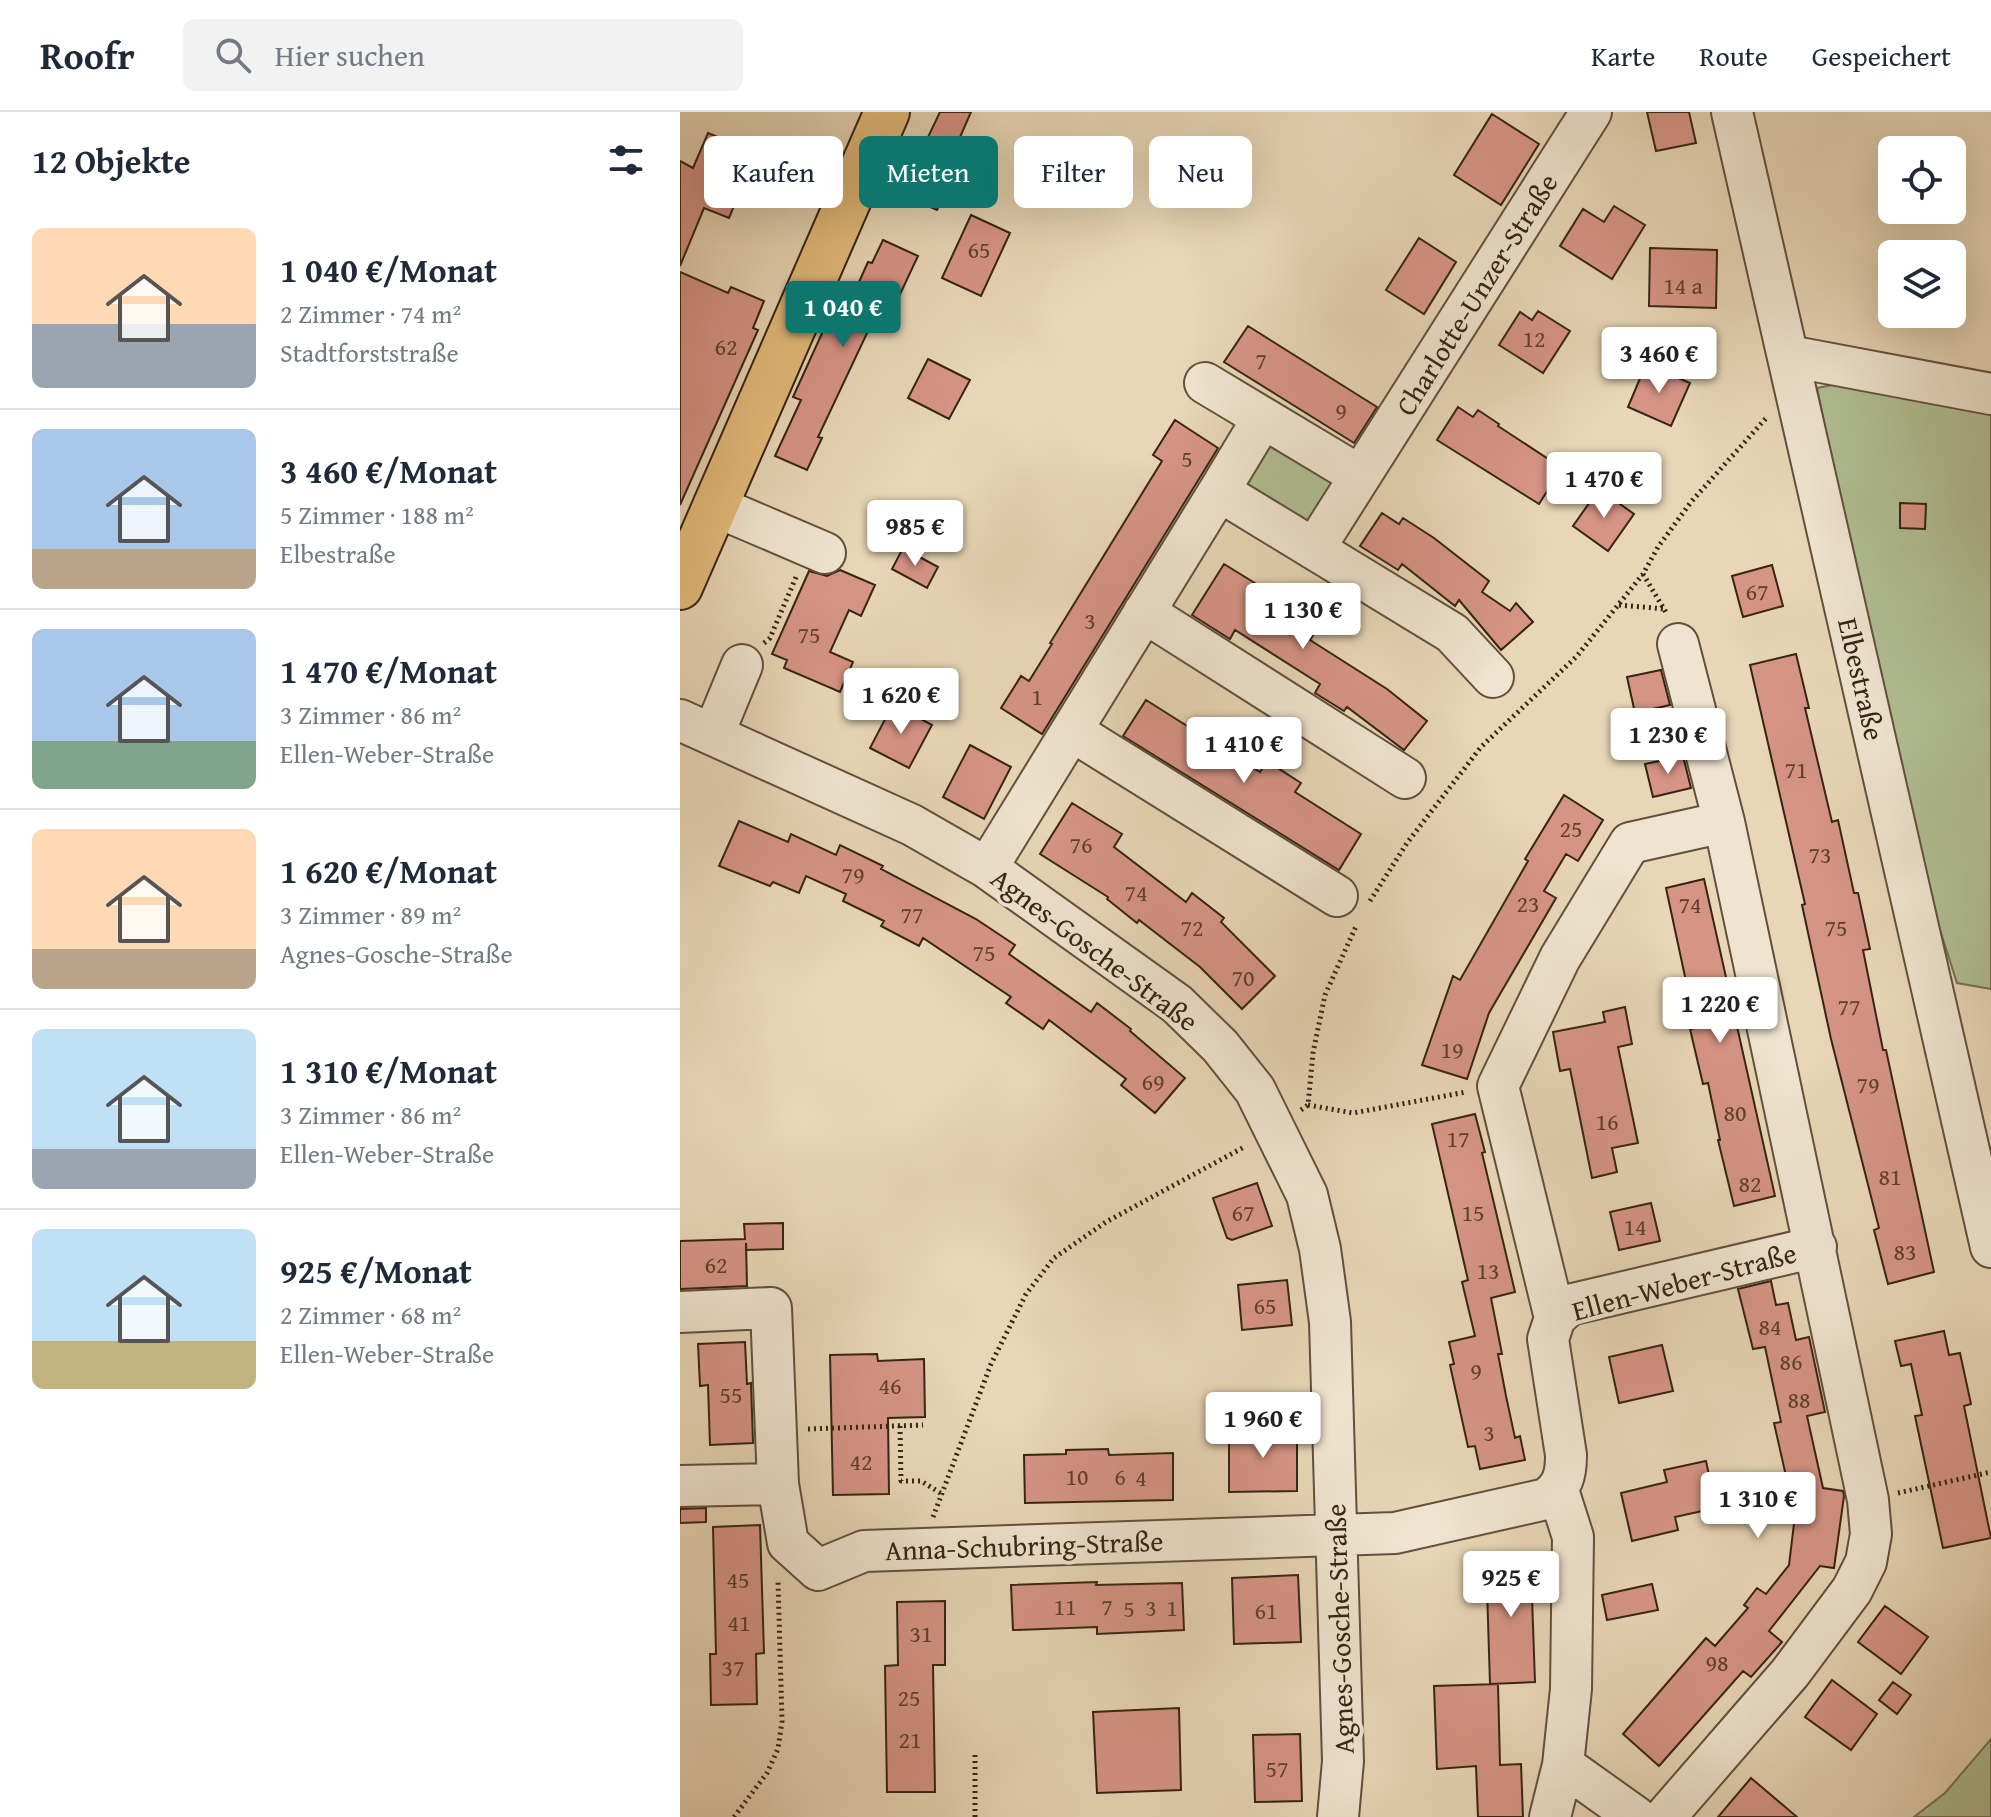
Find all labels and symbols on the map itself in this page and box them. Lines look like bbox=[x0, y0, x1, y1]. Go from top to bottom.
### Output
street label: Charlotte-Unzer-Straße bbox=[1385, 165, 1567, 423]
house number: 65 bbox=[967, 232, 991, 267]
house number: 14 a bbox=[1663, 268, 1704, 303]
pin: 1 040 € bbox=[769, 281, 917, 349]
house number: 12 bbox=[1522, 321, 1546, 356]
pin: 3 460 € bbox=[1585, 327, 1733, 395]
house number: 62 bbox=[714, 329, 738, 364]
house number: 7 bbox=[1255, 343, 1267, 378]
house number: 9 bbox=[1335, 393, 1347, 428]
house number: 5 bbox=[1181, 441, 1193, 476]
pin: 1 470 € bbox=[1530, 452, 1678, 520]
pin: 985 € bbox=[859, 500, 971, 568]
house number: 67 bbox=[1745, 574, 1769, 609]
pin: 1 130 € bbox=[1229, 583, 1377, 651]
house number: 3 bbox=[1084, 603, 1096, 638]
street label: Elbestraße bbox=[1828, 614, 1896, 744]
house number: 75 bbox=[797, 617, 821, 652]
pin: 1 620 € bbox=[827, 668, 975, 736]
house number: 1 bbox=[1031, 679, 1043, 714]
pin: 1 230 € bbox=[1594, 708, 1742, 776]
pin: 1 410 € bbox=[1170, 717, 1318, 785]
house number: 71 bbox=[1784, 752, 1808, 787]
house number: 25 bbox=[1559, 811, 1583, 846]
house number: 76 bbox=[1069, 827, 1093, 862]
house number: 73 bbox=[1808, 837, 1832, 872]
house number: 79 bbox=[841, 857, 865, 892]
street label: Agnes-Gosche-Straße bbox=[983, 857, 1207, 1041]
house number: 74 bbox=[1124, 875, 1148, 910]
house number: 23 bbox=[1516, 886, 1540, 921]
house number: 74 bbox=[1678, 887, 1702, 922]
house number: 77 bbox=[900, 897, 924, 932]
house number: 72 bbox=[1180, 910, 1204, 945]
house number: 75 bbox=[1824, 910, 1848, 945]
house number: 75 bbox=[972, 935, 996, 970]
house number: 70 bbox=[1231, 960, 1255, 995]
pin: 1 220 € bbox=[1646, 977, 1794, 1045]
house number: 77 bbox=[1837, 989, 1861, 1024]
house number: 19 bbox=[1440, 1032, 1464, 1067]
house number: 69 bbox=[1141, 1064, 1165, 1099]
house number: 79 bbox=[1856, 1067, 1880, 1102]
house number: 80 bbox=[1723, 1095, 1747, 1130]
house number: 16 bbox=[1595, 1104, 1619, 1139]
house number: 17 bbox=[1446, 1121, 1470, 1156]
house number: 81 bbox=[1878, 1159, 1902, 1194]
house number: 82 bbox=[1738, 1166, 1762, 1201]
house number: 67 bbox=[1231, 1195, 1255, 1230]
house number: 15 bbox=[1461, 1195, 1485, 1230]
house number: 14 bbox=[1623, 1209, 1647, 1244]
street label: Ellen-Weber-Straße bbox=[1567, 1231, 1801, 1331]
house number: 83 bbox=[1893, 1234, 1917, 1269]
house number: 62 bbox=[704, 1247, 728, 1282]
house number: 13 bbox=[1476, 1253, 1500, 1288]
house number: 65 bbox=[1253, 1288, 1277, 1323]
house number: 84 bbox=[1758, 1309, 1782, 1344]
house number: 86 bbox=[1779, 1344, 1803, 1379]
house number: 9 bbox=[1470, 1353, 1482, 1388]
house number: 46 bbox=[878, 1368, 902, 1403]
house number: 55 bbox=[719, 1377, 743, 1412]
house number: 88 bbox=[1787, 1382, 1811, 1417]
pin: 1 960 € bbox=[1189, 1392, 1337, 1460]
house number: 3 bbox=[1483, 1415, 1495, 1450]
house number: 42 bbox=[849, 1444, 873, 1479]
house number: 10 bbox=[1065, 1459, 1089, 1494]
house number: 6 bbox=[1114, 1459, 1126, 1494]
house number: 4 bbox=[1135, 1460, 1147, 1495]
pin: 1 310 € bbox=[1684, 1472, 1832, 1540]
street label: Agnes-Gosche-Straße bbox=[1314, 1503, 1364, 1755]
street label: Anna-Schubring-Straße bbox=[884, 1520, 1164, 1570]
pin: 925 € bbox=[1455, 1551, 1567, 1619]
house number: 45 bbox=[726, 1562, 750, 1597]
house number: 11 bbox=[1053, 1589, 1077, 1624]
house number: 7 bbox=[1101, 1589, 1113, 1624]
house number: 3 bbox=[1145, 1590, 1157, 1625]
house number: 1 bbox=[1166, 1590, 1178, 1625]
house number: 5 bbox=[1123, 1591, 1135, 1626]
house number: 61 bbox=[1254, 1593, 1278, 1628]
house number: 41 bbox=[727, 1605, 751, 1640]
house number: 31 bbox=[909, 1616, 933, 1651]
house number: 98 bbox=[1705, 1645, 1729, 1680]
house number: 37 bbox=[721, 1650, 745, 1685]
house number: 25 bbox=[897, 1680, 921, 1715]
house number: 21 bbox=[898, 1722, 922, 1757]
house number: 57 bbox=[1265, 1751, 1289, 1786]

